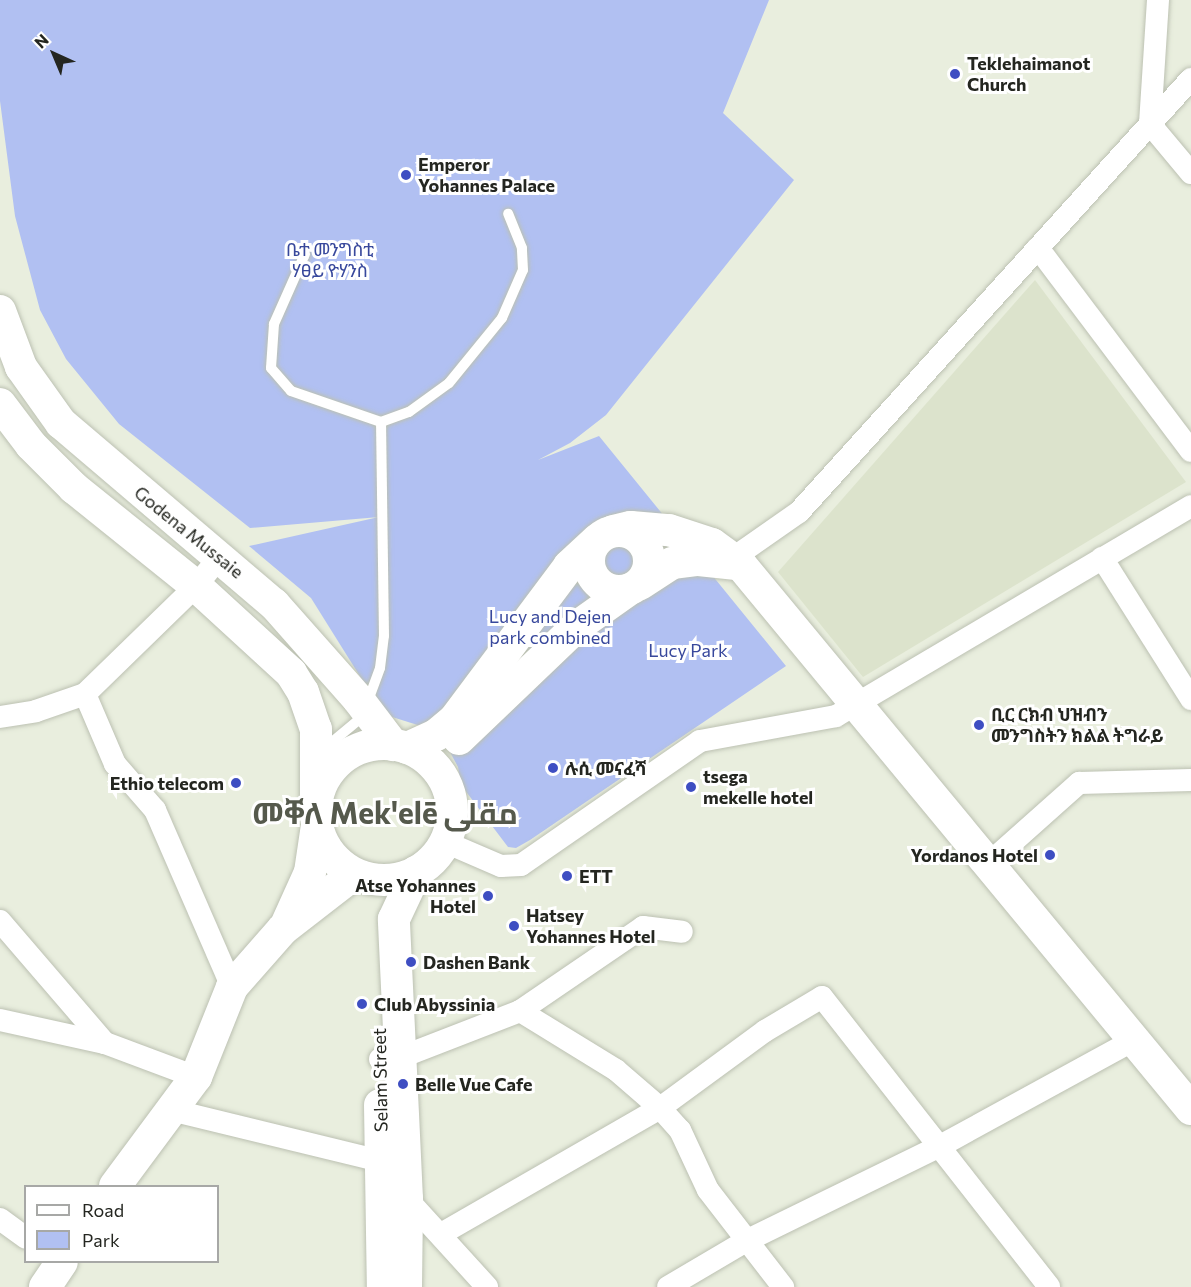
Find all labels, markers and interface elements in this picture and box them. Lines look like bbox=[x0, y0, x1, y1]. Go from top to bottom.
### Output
north arrow bbox=[24, 24, 84, 84]
text: N bbox=[30, 30, 52, 52]
place label: Teklehaimanot Church bbox=[967, 53, 1090, 96]
marker: Teklehaimanot Church bbox=[948, 67, 962, 81]
place label: Emperor Yohannes Palace bbox=[418, 154, 555, 196]
marker: Emperor Yohannes Palace bbox=[399, 168, 413, 182]
park label: ቤተ መንግስቲ ሃፀይ ዮሃንስ bbox=[286, 239, 374, 282]
street label: Godena Mussaie bbox=[130, 481, 248, 583]
park label: Lucy and Dejen park combined bbox=[489, 606, 611, 648]
park label: Lucy Park bbox=[648, 639, 728, 661]
place label: ቢር ርክብ ህዝብን መንግስትን ክልል ትግራይ bbox=[991, 704, 1164, 746]
marker: ቢር ርክብ ህዝብን መንግስትን ክልል ትግራይ bbox=[972, 718, 986, 732]
place label: ሉሲ መናፈሻ bbox=[565, 757, 646, 779]
marker: ሉሲ መናፈሻ bbox=[546, 761, 560, 775]
place label: tsega mekelle hotel bbox=[703, 766, 813, 808]
place label: Ethio telecom bbox=[110, 772, 224, 794]
marker: Ethio telecom bbox=[229, 776, 243, 790]
marker: tsega mekelle hotel bbox=[684, 780, 698, 794]
district label: መቐለ Mek'elē مقلى bbox=[252, 794, 518, 830]
place label: Yordanos Hotel bbox=[911, 844, 1038, 866]
marker: Yordanos Hotel bbox=[1043, 848, 1057, 862]
place label: ETT bbox=[579, 865, 613, 887]
marker: ETT bbox=[560, 869, 574, 883]
place label: Atse Yohannes Hotel bbox=[355, 875, 476, 918]
marker: Atse Yohannes Hotel bbox=[481, 889, 495, 903]
place label: Hatsey Yohannes Hotel bbox=[526, 905, 655, 948]
marker: Hatsey Yohannes Hotel bbox=[507, 919, 521, 933]
place label: Dashen Bank bbox=[423, 951, 530, 973]
marker: Dashen Bank bbox=[404, 955, 418, 969]
place label: Club Abyssinia bbox=[374, 993, 495, 1015]
marker: Club Abyssinia bbox=[355, 997, 369, 1011]
street label: Selam Street bbox=[368, 1028, 392, 1132]
place label: Belle Vue Cafe bbox=[415, 1073, 533, 1095]
marker: Belle Vue Cafe bbox=[396, 1077, 410, 1091]
legend bbox=[24, 1185, 219, 1263]
text: Road bbox=[82, 1199, 124, 1221]
text: Park bbox=[82, 1229, 120, 1251]

